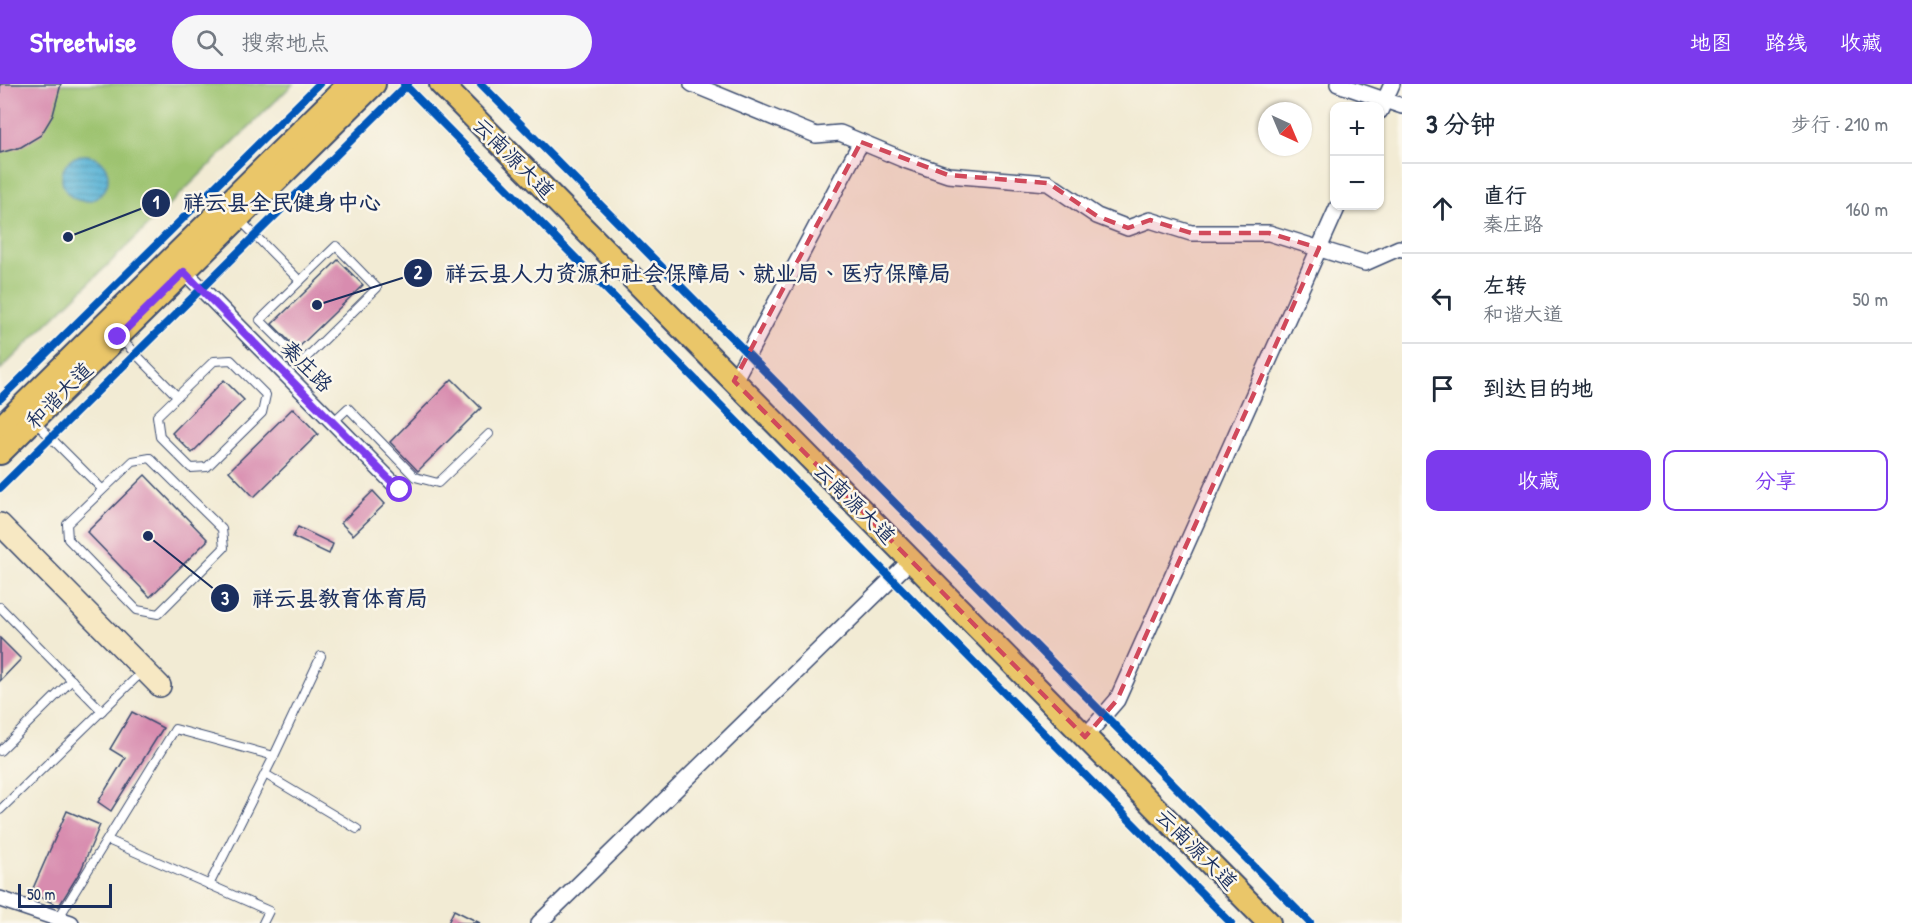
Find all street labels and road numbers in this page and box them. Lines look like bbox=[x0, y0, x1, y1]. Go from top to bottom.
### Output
street label: 云南源大道 bbox=[467, 111, 561, 205]
street label: 秦庄路 bbox=[274, 333, 340, 399]
street label: 和谐大道 bbox=[19, 355, 99, 435]
street label: 云南源大道 bbox=[808, 456, 902, 550]
street label: 云南源大道 bbox=[1150, 802, 1244, 896]

